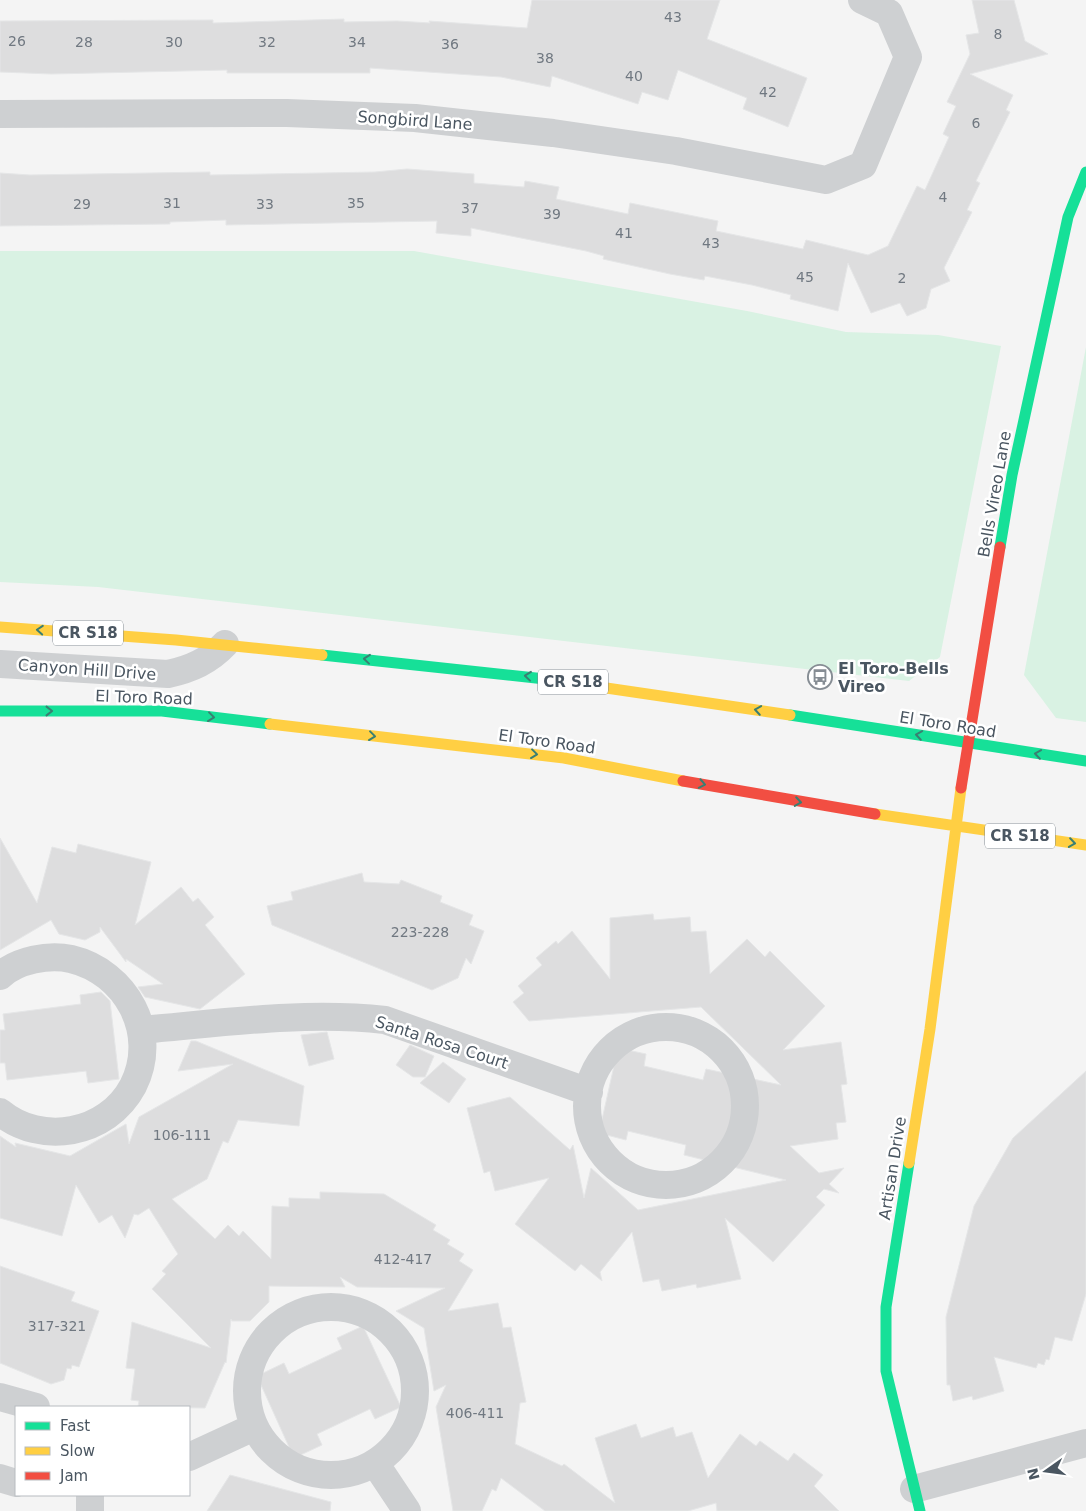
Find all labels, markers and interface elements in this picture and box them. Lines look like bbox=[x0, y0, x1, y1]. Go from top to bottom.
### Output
house number: 43 bbox=[664, 9, 682, 25]
house number: 8 bbox=[994, 26, 1002, 42]
house number: 26 bbox=[8, 33, 26, 49]
house number: 28 bbox=[75, 34, 93, 50]
house number: 30 bbox=[165, 34, 183, 50]
house number: 32 bbox=[258, 34, 276, 50]
house number: 34 bbox=[348, 34, 366, 50]
house number: 36 bbox=[441, 36, 459, 52]
house number: 38 bbox=[536, 50, 554, 66]
house number: 40 bbox=[625, 68, 643, 84]
house number: 42 bbox=[759, 84, 777, 100]
street label: Songbird Lane bbox=[357, 107, 473, 134]
house number: 6 bbox=[972, 115, 981, 131]
house number: 4 bbox=[939, 189, 948, 205]
house number: 31 bbox=[163, 195, 181, 211]
house number: 35 bbox=[347, 195, 365, 211]
house number: 29 bbox=[73, 196, 91, 212]
house number: 33 bbox=[256, 196, 274, 212]
house number: 37 bbox=[461, 200, 479, 216]
house number: 39 bbox=[543, 206, 561, 222]
house number: 41 bbox=[615, 225, 633, 241]
house number: 43 bbox=[702, 235, 720, 251]
house number: 45 bbox=[796, 269, 814, 285]
house number: 2 bbox=[898, 270, 906, 286]
street label: Bells Vireo Lane bbox=[974, 429, 1015, 559]
road number: CR S18 bbox=[53, 620, 123, 646]
one-way arrow bbox=[35, 625, 43, 636]
one-way arrow bbox=[362, 654, 370, 665]
street label: Canyon Hill Drive bbox=[17, 655, 157, 684]
place label: El Toro-Bells Vireo bbox=[838, 659, 949, 696]
bus stop icon: El Toro-Bells Vireo bbox=[807, 664, 833, 690]
road number: CR S18 bbox=[538, 670, 608, 694]
one-way arrow bbox=[524, 671, 532, 682]
street label: El Toro Road bbox=[95, 686, 193, 709]
one-way arrow bbox=[45, 706, 53, 716]
one-way arrow bbox=[754, 706, 762, 716]
street label: El Toro Road bbox=[898, 707, 998, 742]
one-way arrow bbox=[207, 711, 215, 722]
street label: El Toro Road bbox=[497, 725, 597, 758]
one-way arrow bbox=[369, 730, 377, 741]
one-way arrow bbox=[914, 731, 923, 741]
one-way arrow bbox=[530, 748, 538, 759]
one-way arrow bbox=[1033, 749, 1041, 760]
one-way arrow bbox=[698, 779, 706, 789]
one-way arrow bbox=[794, 796, 803, 806]
road number: CR S18 bbox=[985, 824, 1055, 848]
one-way arrow bbox=[1069, 837, 1077, 848]
house number: 223-228 bbox=[391, 924, 449, 940]
street label: Santa Rosa Court bbox=[373, 1012, 511, 1073]
street label: Artisan Drive bbox=[875, 1115, 910, 1221]
house number: 106-111 bbox=[153, 1127, 211, 1143]
house number: 412-417 bbox=[374, 1251, 432, 1267]
house number: 317-321 bbox=[28, 1318, 86, 1334]
house number: 406-411 bbox=[446, 1405, 504, 1421]
legend bbox=[15, 1406, 190, 1496]
text: Fast bbox=[60, 1417, 90, 1435]
text: Slow bbox=[60, 1442, 95, 1460]
north arrow bbox=[1021, 1446, 1071, 1496]
text: Jam bbox=[59, 1467, 88, 1485]
text: N bbox=[1024, 1467, 1043, 1482]

